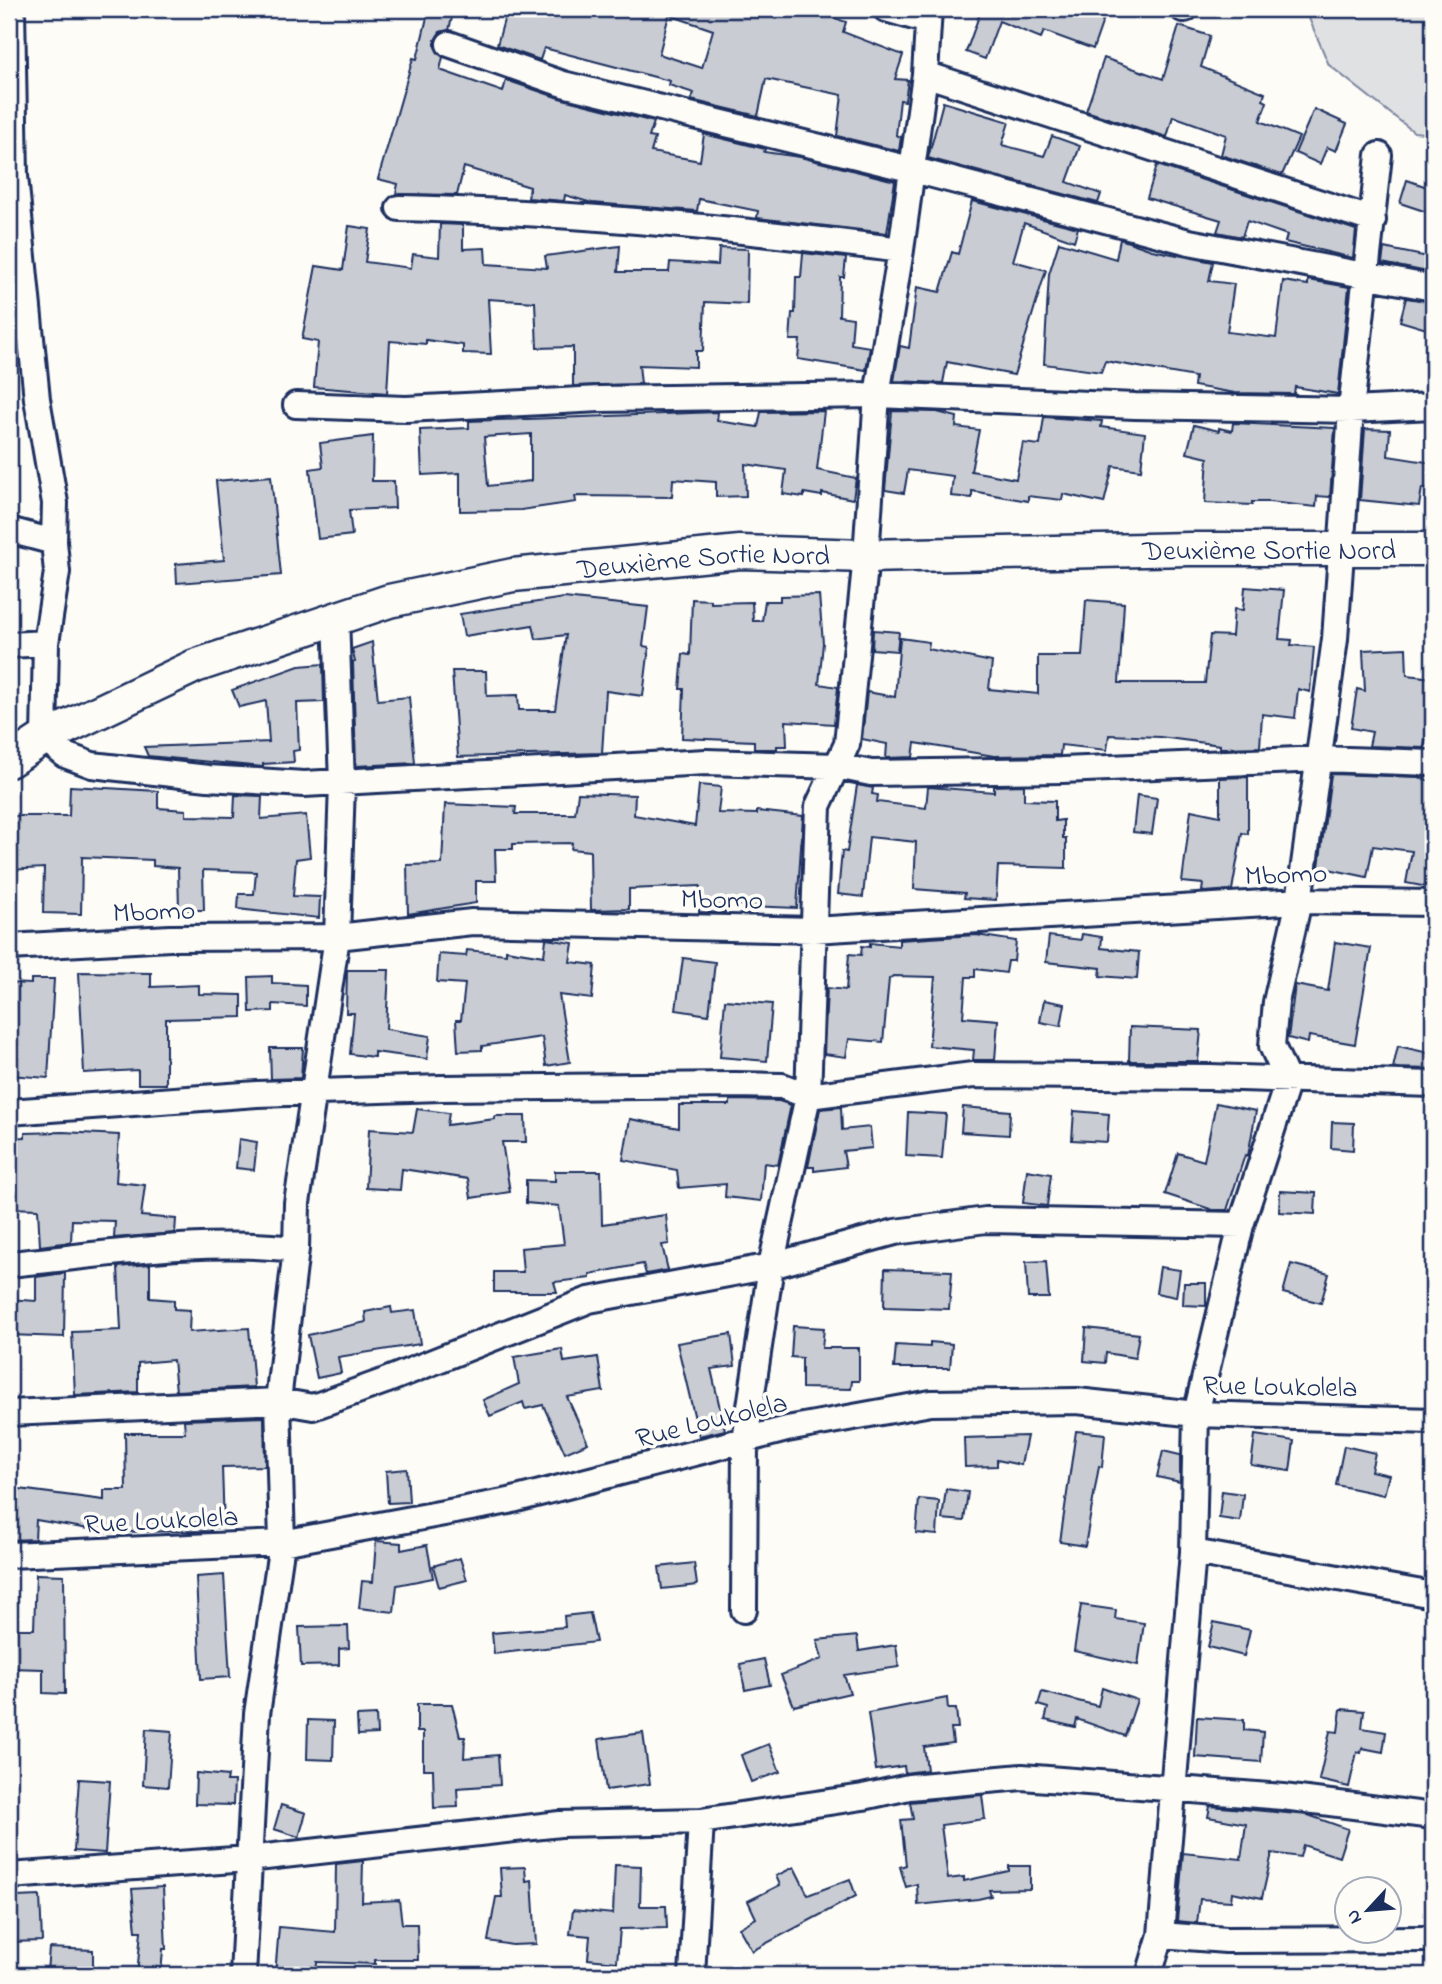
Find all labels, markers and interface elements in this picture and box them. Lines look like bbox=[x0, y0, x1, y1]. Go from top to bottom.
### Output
street label: Deuxième Sortie Nord bbox=[1141, 532, 1396, 574]
street label: Deuxième Sortie Nord bbox=[575, 535, 831, 592]
street label: Mbomo bbox=[1244, 855, 1328, 898]
street label: Mbomo bbox=[680, 880, 764, 923]
street label: Mbomo bbox=[112, 892, 196, 935]
street label: Rue Loukolela bbox=[1202, 1367, 1358, 1410]
street label: Rue Loukolela bbox=[632, 1384, 792, 1461]
street label: Rue Loukolela bbox=[83, 1498, 240, 1547]
north arrow bbox=[1334, 1876, 1404, 1946]
text: N bbox=[1340, 1905, 1370, 1928]

